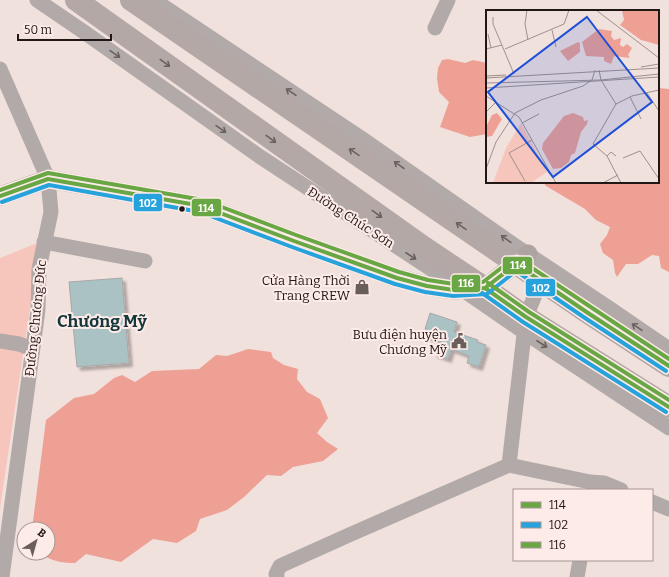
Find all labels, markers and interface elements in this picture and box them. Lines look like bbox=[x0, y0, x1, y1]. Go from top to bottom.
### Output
inset map bbox=[486, 10, 659, 183]
scale bar bbox=[18, 16, 111, 42]
text: 50 m bbox=[24, 23, 53, 37]
one-way arrow bbox=[110, 50, 121, 58]
one-way arrow bbox=[160, 59, 171, 67]
one-way arrow bbox=[286, 88, 297, 96]
one-way arrow bbox=[216, 125, 227, 133]
one-way arrow bbox=[265, 135, 276, 143]
one-way arrow bbox=[349, 148, 360, 156]
one-way arrow bbox=[394, 161, 405, 169]
street label: Đường Chúc Sơn bbox=[305, 184, 397, 251]
line badge: 102 bbox=[133, 193, 163, 212]
text: 102 bbox=[139, 197, 157, 210]
line badge: 114 bbox=[191, 198, 222, 217]
text: 114 bbox=[198, 202, 214, 215]
unlabelled marker bbox=[177, 204, 187, 214]
one-way arrow bbox=[371, 210, 382, 218]
one-way arrow bbox=[456, 222, 467, 230]
one-way arrow bbox=[500, 235, 511, 243]
one-way arrow bbox=[405, 252, 416, 260]
line badge: 114 bbox=[502, 256, 533, 275]
street label: Đường Chương Đức bbox=[22, 259, 49, 377]
text: 114 bbox=[510, 259, 526, 272]
place label: Cửa Hàng Thời Trang CREW bbox=[262, 273, 351, 303]
line badge: 116 bbox=[451, 274, 481, 293]
text: 116 bbox=[458, 277, 474, 290]
shop icon: Cửa Hàng Thời Trang CREW bbox=[353, 278, 371, 296]
line badge: 102 bbox=[525, 278, 556, 297]
text: 102 bbox=[532, 282, 550, 295]
district label: Chương Mỹ bbox=[57, 311, 147, 332]
one-way arrow bbox=[632, 323, 643, 331]
place label: Bưu điện huyện Chương Mỹ bbox=[352, 327, 448, 357]
public building icon: Bưu điện huyện Chương Mỹ bbox=[450, 332, 468, 350]
one-way arrow bbox=[536, 340, 547, 348]
legend bbox=[513, 489, 653, 561]
text: 114 bbox=[549, 498, 566, 512]
text: 102 bbox=[549, 518, 568, 532]
north arrow bbox=[16, 521, 56, 561]
text: B bbox=[35, 526, 48, 541]
text: 116 bbox=[549, 538, 566, 552]

